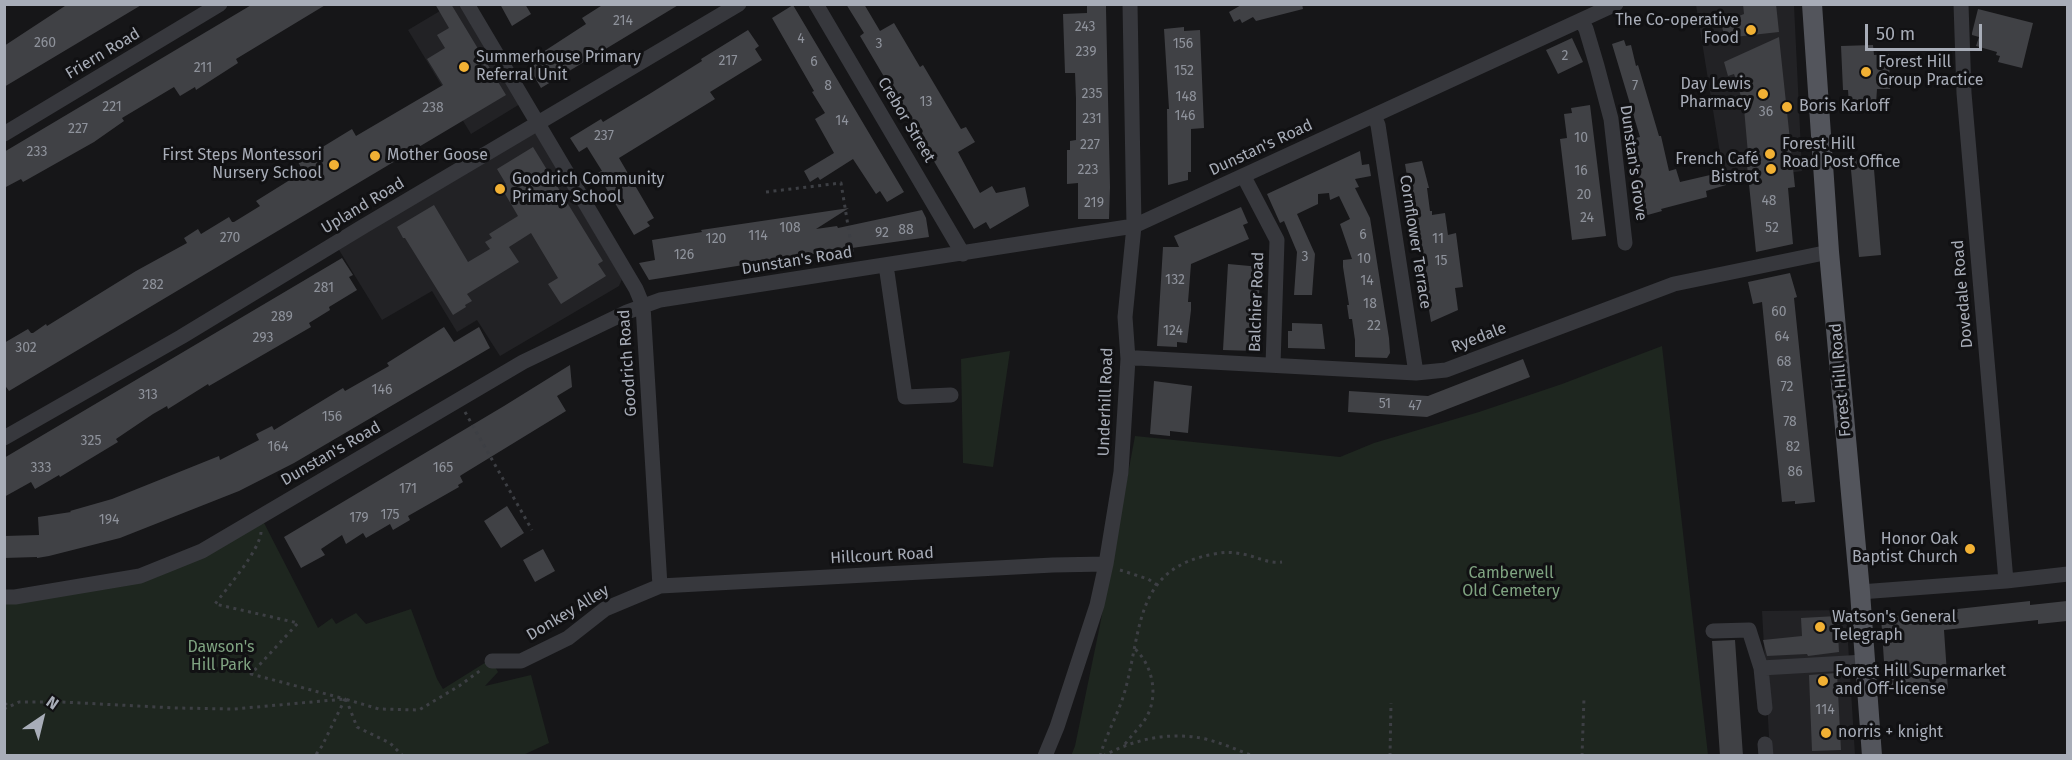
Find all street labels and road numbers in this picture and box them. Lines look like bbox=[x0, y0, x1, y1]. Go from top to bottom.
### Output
street label: Friern Road bbox=[62, 24, 144, 84]
street label: Crebor Street bbox=[873, 74, 939, 166]
street label: Dunstan's Grove bbox=[1615, 104, 1651, 222]
street label: Dunstan's Road bbox=[1206, 116, 1316, 180]
street label: Upland Road bbox=[318, 174, 408, 238]
street label: Cornflower Terrace bbox=[1395, 174, 1435, 310]
street label: Dovedale Road bbox=[1949, 239, 1977, 349]
street label: Dunstan's Road bbox=[740, 243, 854, 279]
street label: Balchier Road bbox=[1246, 251, 1268, 353]
street label: Goodrich Road bbox=[615, 309, 641, 417]
street label: Ryedale bbox=[1449, 319, 1509, 357]
street label: Forest Hill Road bbox=[1826, 322, 1856, 438]
street label: Underhill Road bbox=[1095, 347, 1117, 457]
street label: Dunstan's Road bbox=[278, 418, 384, 490]
street label: Hillcourt Road bbox=[830, 544, 934, 568]
street label: Donkey Alley bbox=[523, 581, 613, 645]

